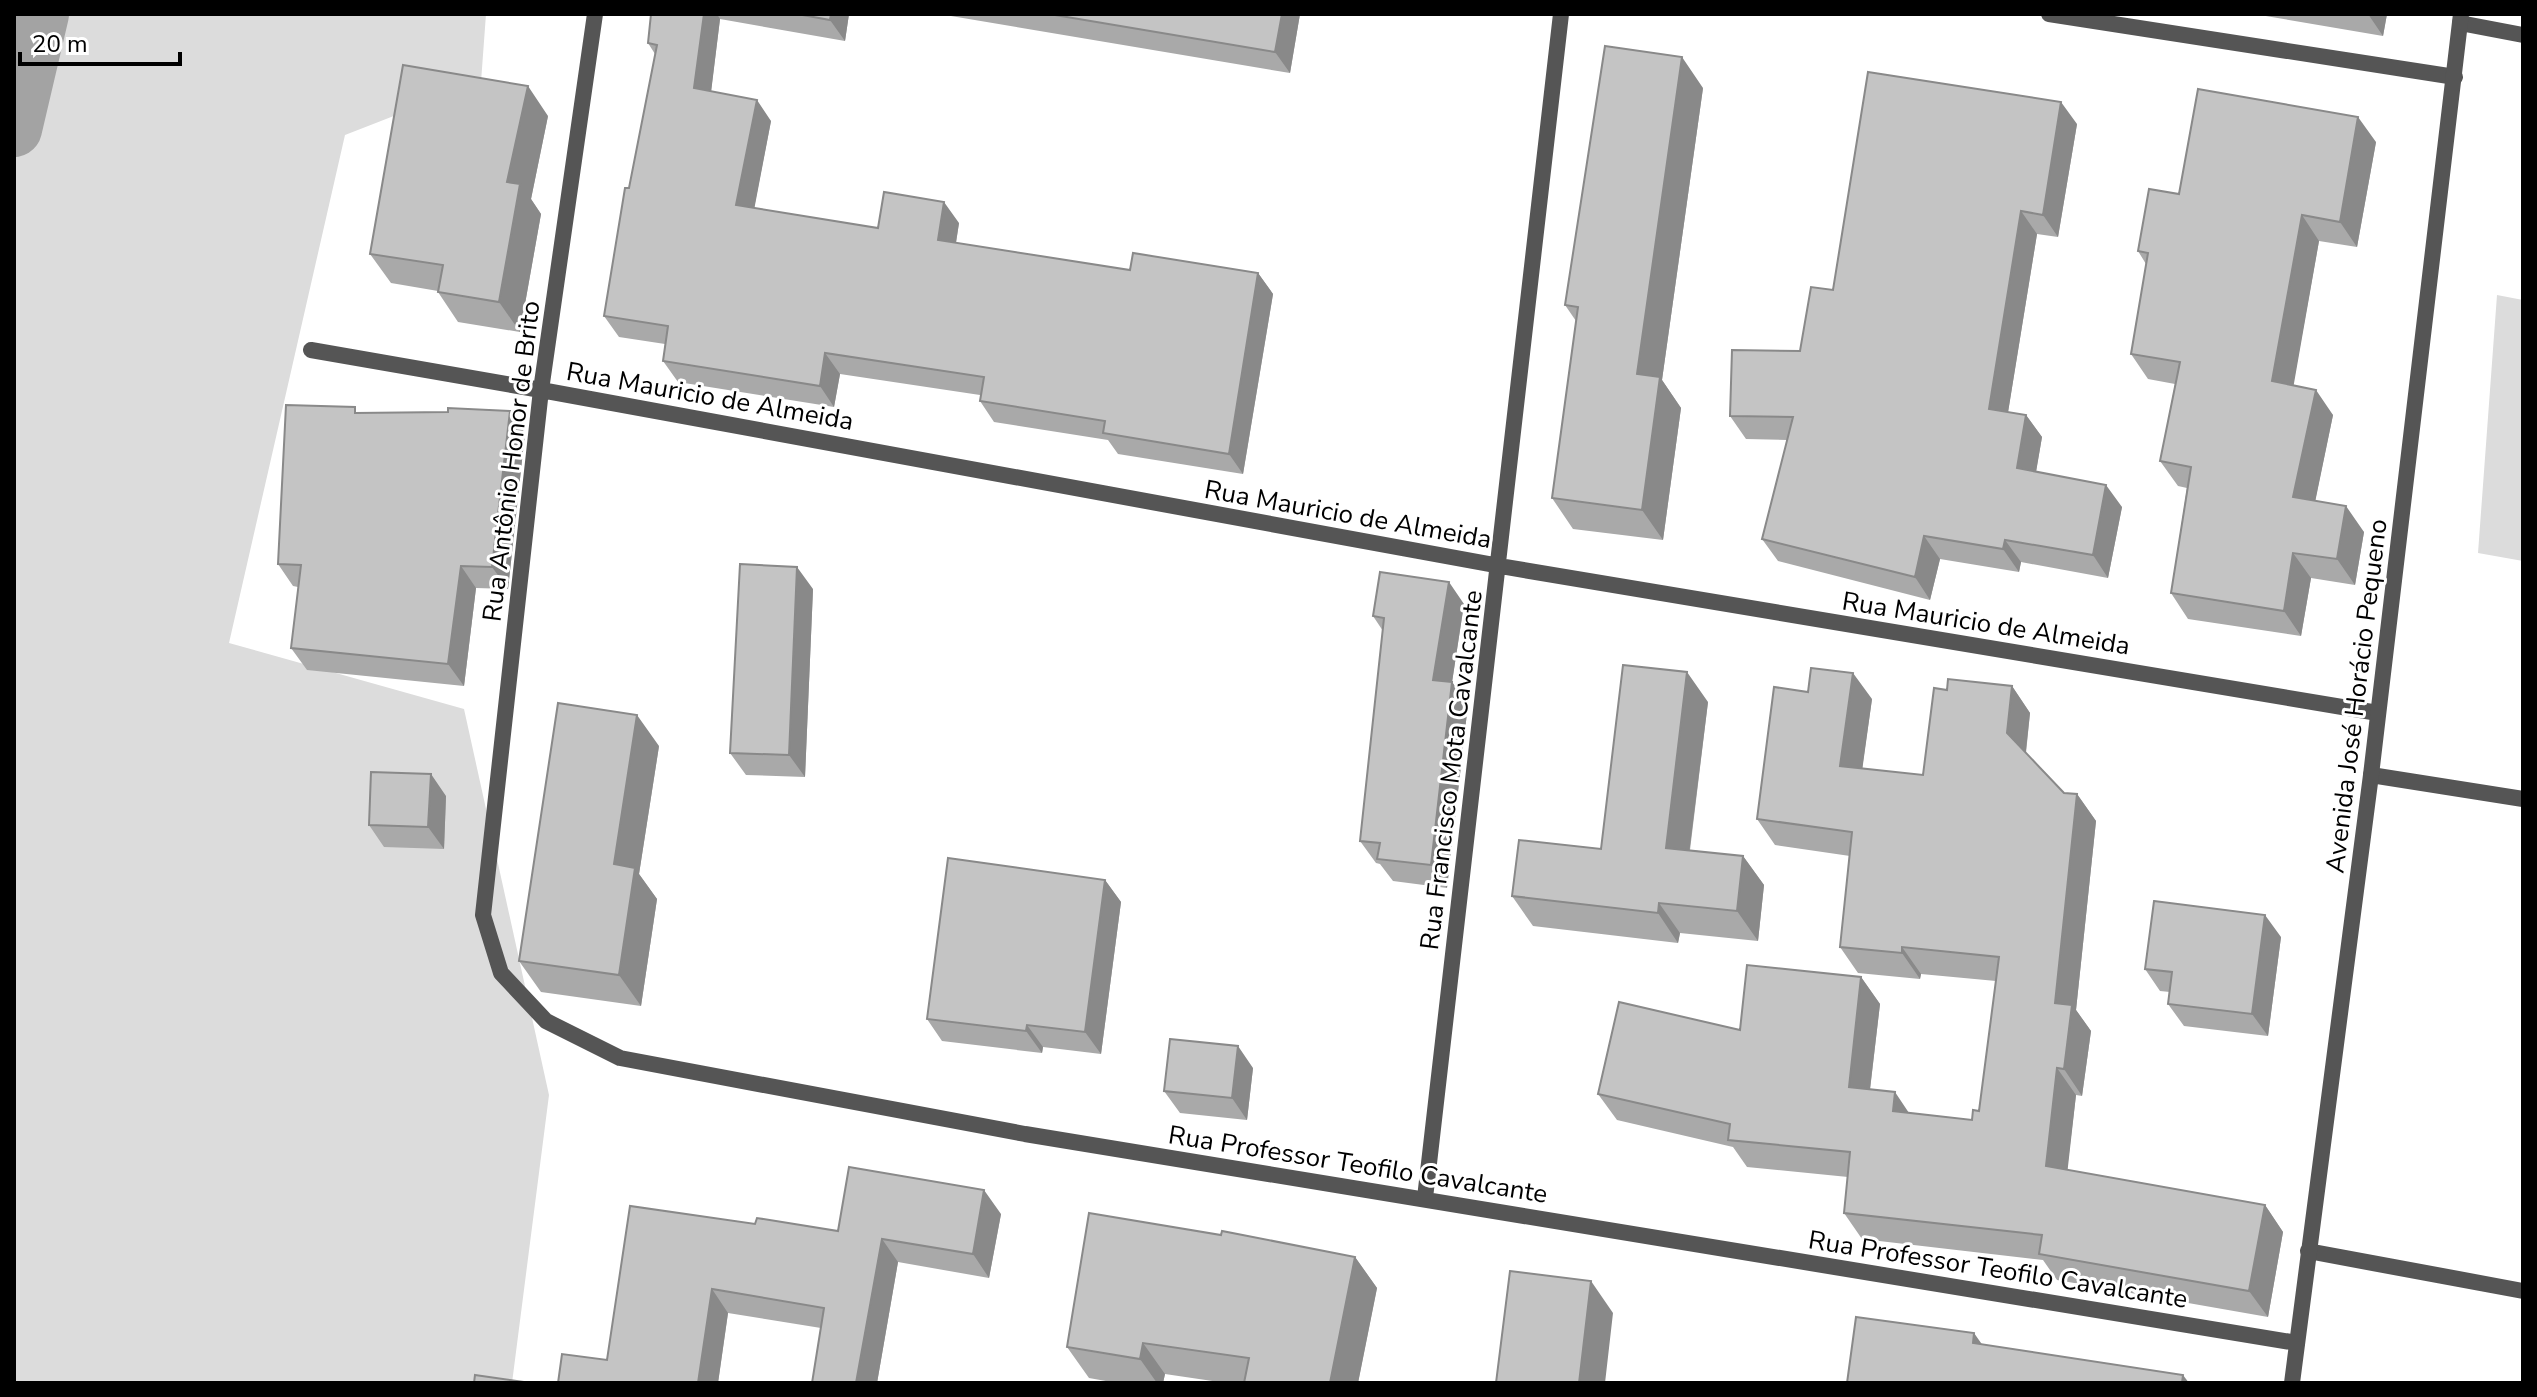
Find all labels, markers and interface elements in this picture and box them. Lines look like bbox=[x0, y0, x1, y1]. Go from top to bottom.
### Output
scale bar bbox=[20, 16, 180, 66]
text: 20 m bbox=[32, 28, 88, 60]
street label: Rua Antônio Honor de Brito bbox=[474, 299, 549, 623]
street label: Rua Mauricio de Almeida bbox=[564, 354, 856, 439]
street label: Rua Mauricio de Almeida bbox=[1202, 472, 1494, 557]
street label: Avenida José Horácio Pequeno bbox=[2317, 517, 2396, 875]
street label: Rua Mauricio de Almeida bbox=[1839, 583, 2132, 664]
street label: Rua Francisco Mota Cavalcante bbox=[1412, 588, 1491, 952]
street label: Rua Professor Teofilo Cavalcante bbox=[1166, 1117, 1550, 1212]
street label: Rua Professor Teofilo Cavalcante bbox=[1806, 1222, 2190, 1317]

